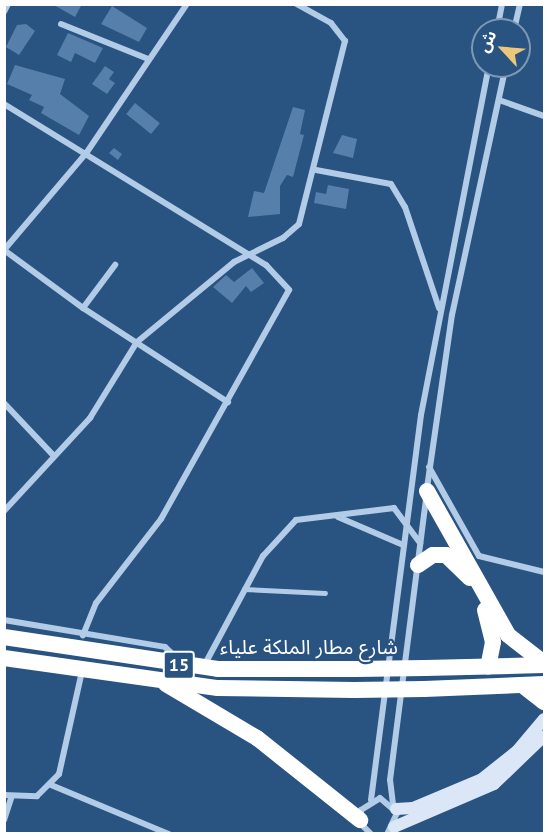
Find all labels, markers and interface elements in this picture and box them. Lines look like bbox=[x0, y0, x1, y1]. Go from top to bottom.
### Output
north arrow bbox=[471, 18, 531, 78]
text: ش bbox=[473, 27, 500, 55]
street label: شارع مطار الملكة علياء bbox=[220, 635, 398, 659]
road number: 15 bbox=[162, 650, 195, 680]

